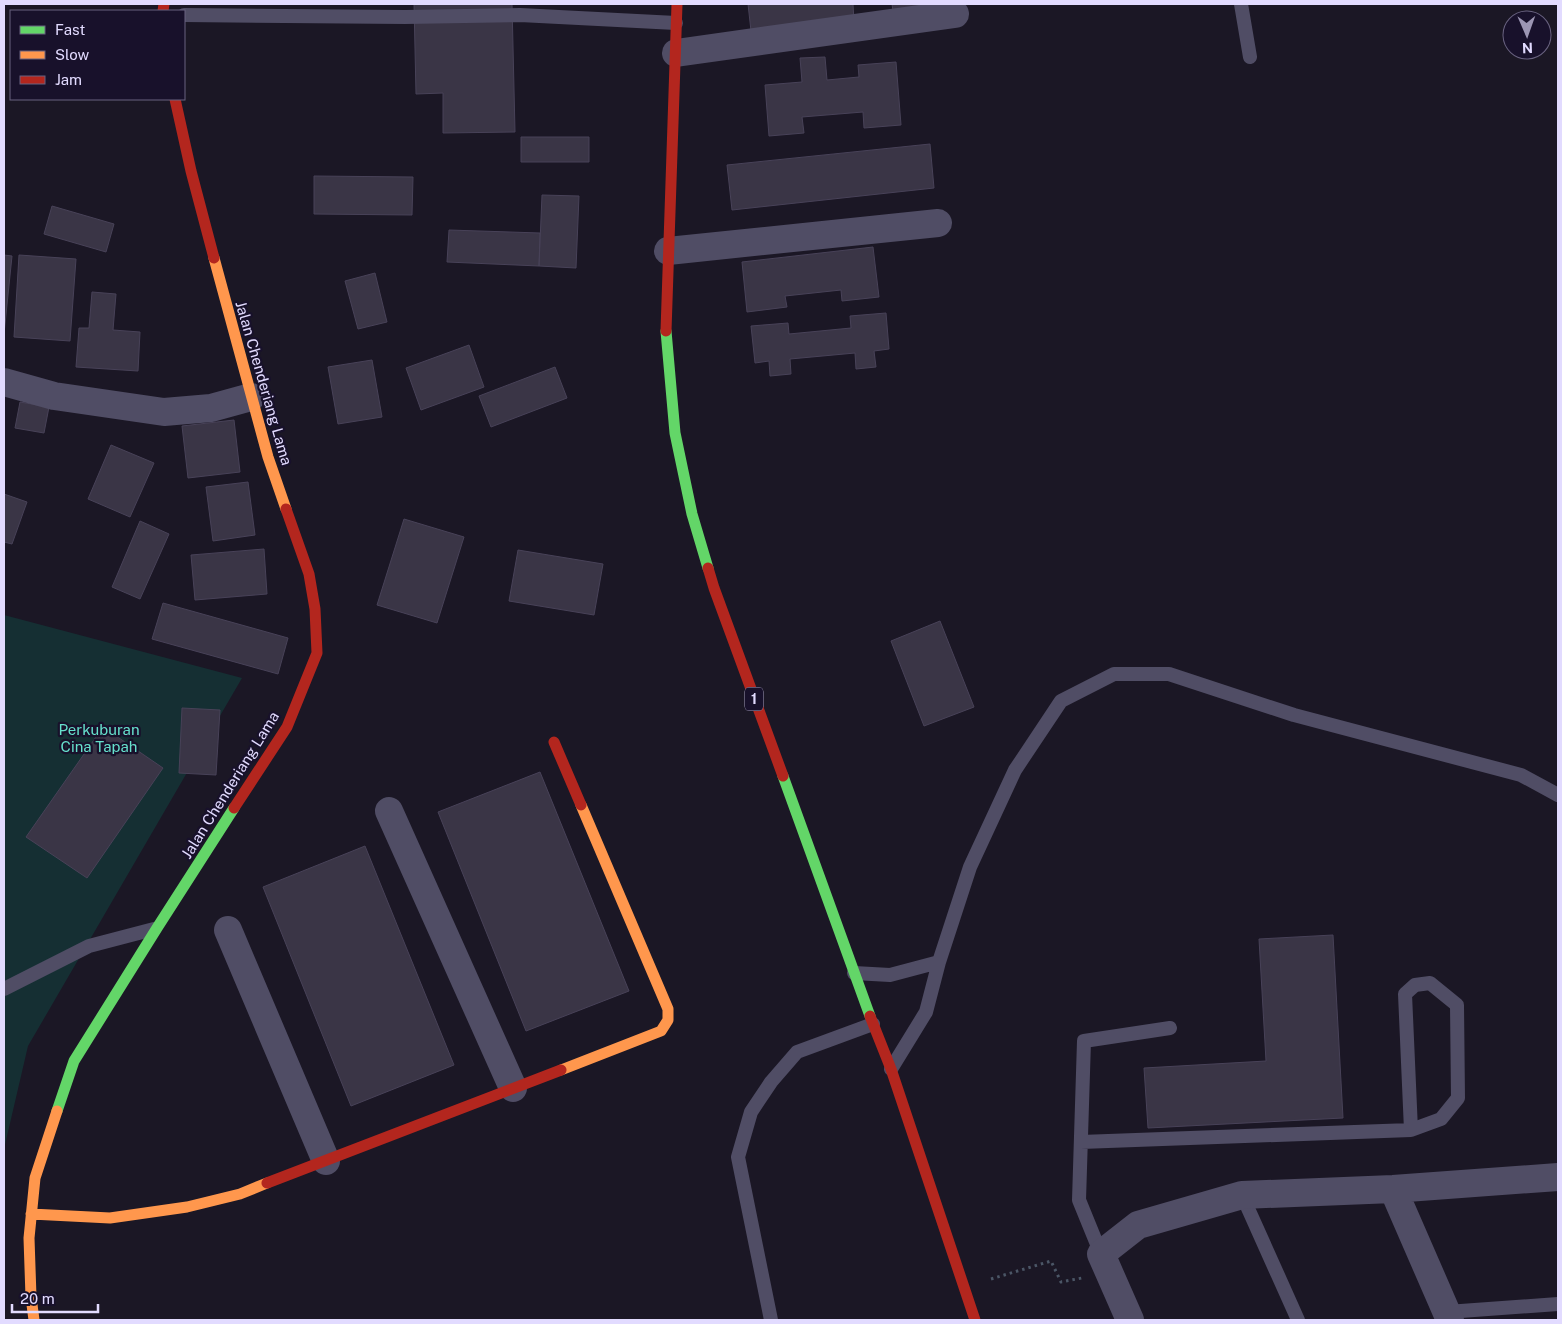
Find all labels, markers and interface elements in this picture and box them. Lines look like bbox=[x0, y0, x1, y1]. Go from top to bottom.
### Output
legend bbox=[10, 10, 185, 100]
north arrow bbox=[1502, 10, 1552, 60]
text: Fast bbox=[55, 21, 85, 38]
text: N bbox=[1522, 40, 1533, 56]
text: Slow bbox=[55, 46, 90, 63]
text: Jam bbox=[55, 71, 82, 88]
street label: Jalan Chenderiang Lama bbox=[232, 299, 296, 467]
road number: 1 bbox=[745, 688, 763, 711]
street label: Jalan Chenderiang Lama bbox=[178, 708, 282, 862]
park label: Perkuburan Cina Tapah bbox=[58, 721, 140, 755]
scale bar bbox=[12, 1282, 99, 1314]
text: 20 m bbox=[20, 1290, 55, 1307]

